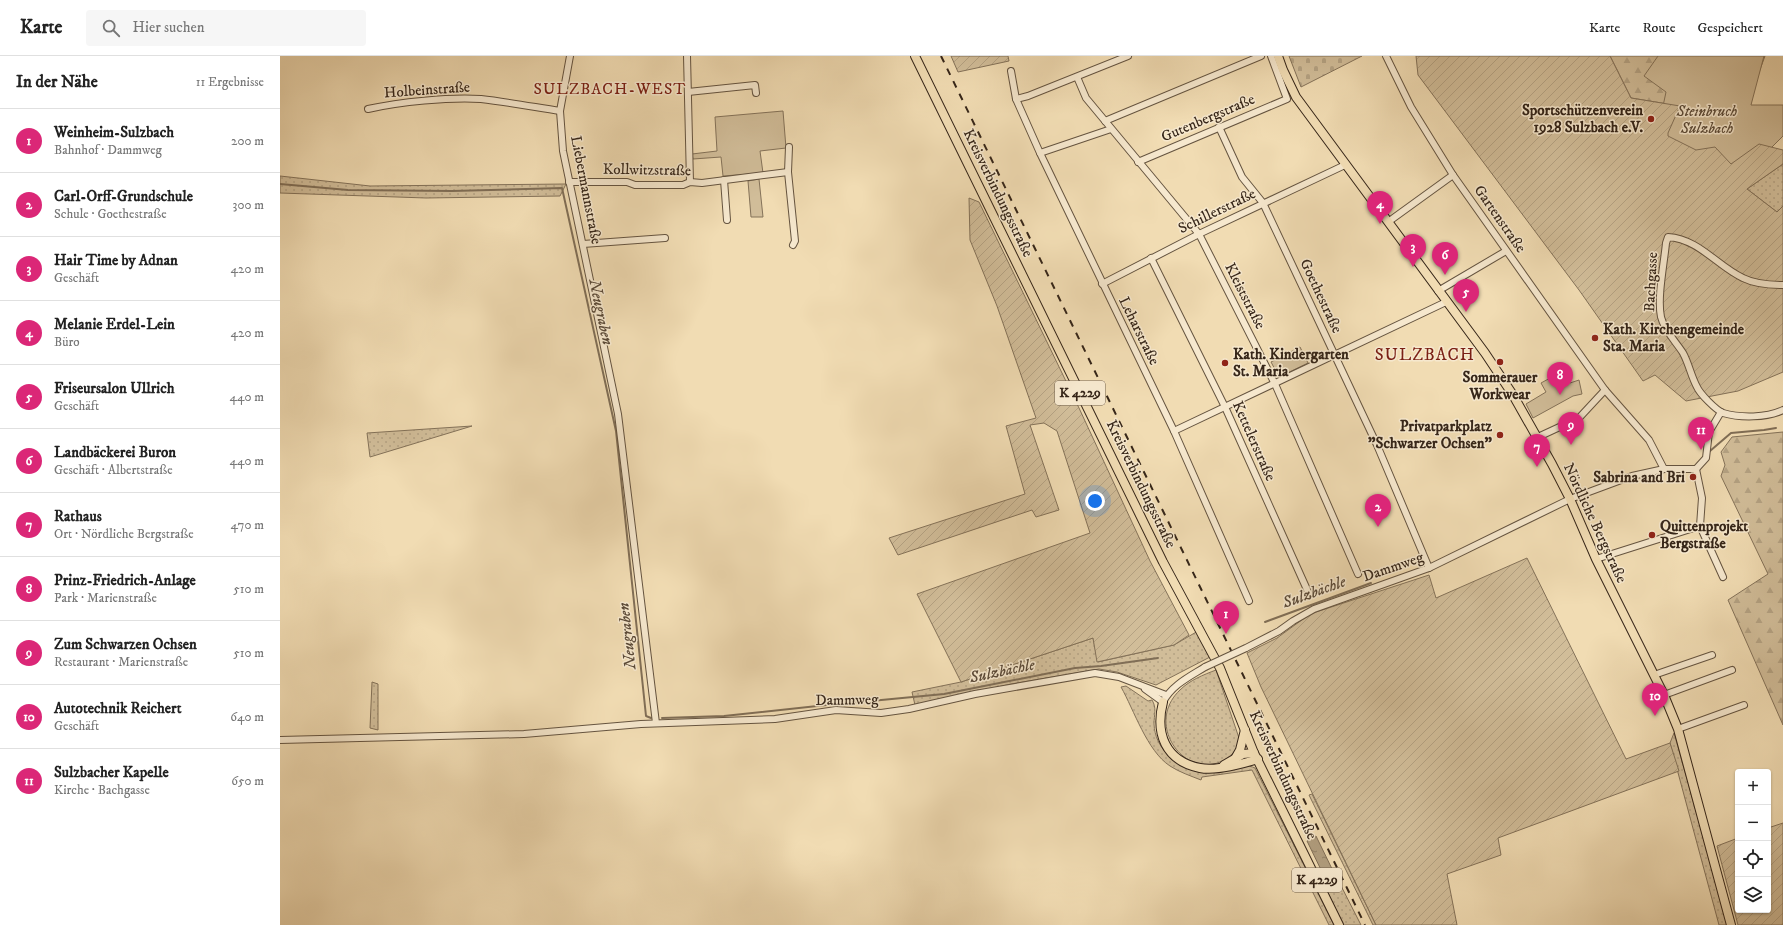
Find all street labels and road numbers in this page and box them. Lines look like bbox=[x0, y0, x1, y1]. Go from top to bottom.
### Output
street label: Holbeinstraße bbox=[383, 78, 471, 102]
street label: Gutenbergstraße bbox=[1158, 90, 1258, 146]
street label: Kreisverbindungsstraße bbox=[959, 126, 1037, 260]
street label: Liebermannstraße bbox=[566, 134, 606, 246]
street label: Kollwitzstraße bbox=[603, 160, 691, 180]
street label: Gartenstraße bbox=[1470, 181, 1530, 257]
street label: Schillerstraße bbox=[1175, 184, 1259, 238]
street label: Bachgasse bbox=[1640, 251, 1662, 313]
street label: Goethestraße bbox=[1296, 256, 1346, 336]
street label: Kleiststraße bbox=[1220, 260, 1270, 332]
street label: Leharstraße bbox=[1114, 294, 1164, 368]
road number: K 4229 bbox=[1055, 381, 1105, 405]
street label: Kettelerstraße bbox=[1228, 398, 1280, 484]
street label: Kreisverbindungsstraße bbox=[1102, 417, 1180, 551]
street label: Nördliche Bergstraße bbox=[1559, 460, 1631, 586]
street label: Dammweg bbox=[1360, 548, 1427, 586]
street label: Dammweg bbox=[815, 690, 879, 710]
street label: Kreisverbindungsstraße bbox=[1245, 707, 1321, 843]
road number: K 4229 bbox=[1292, 868, 1342, 892]

